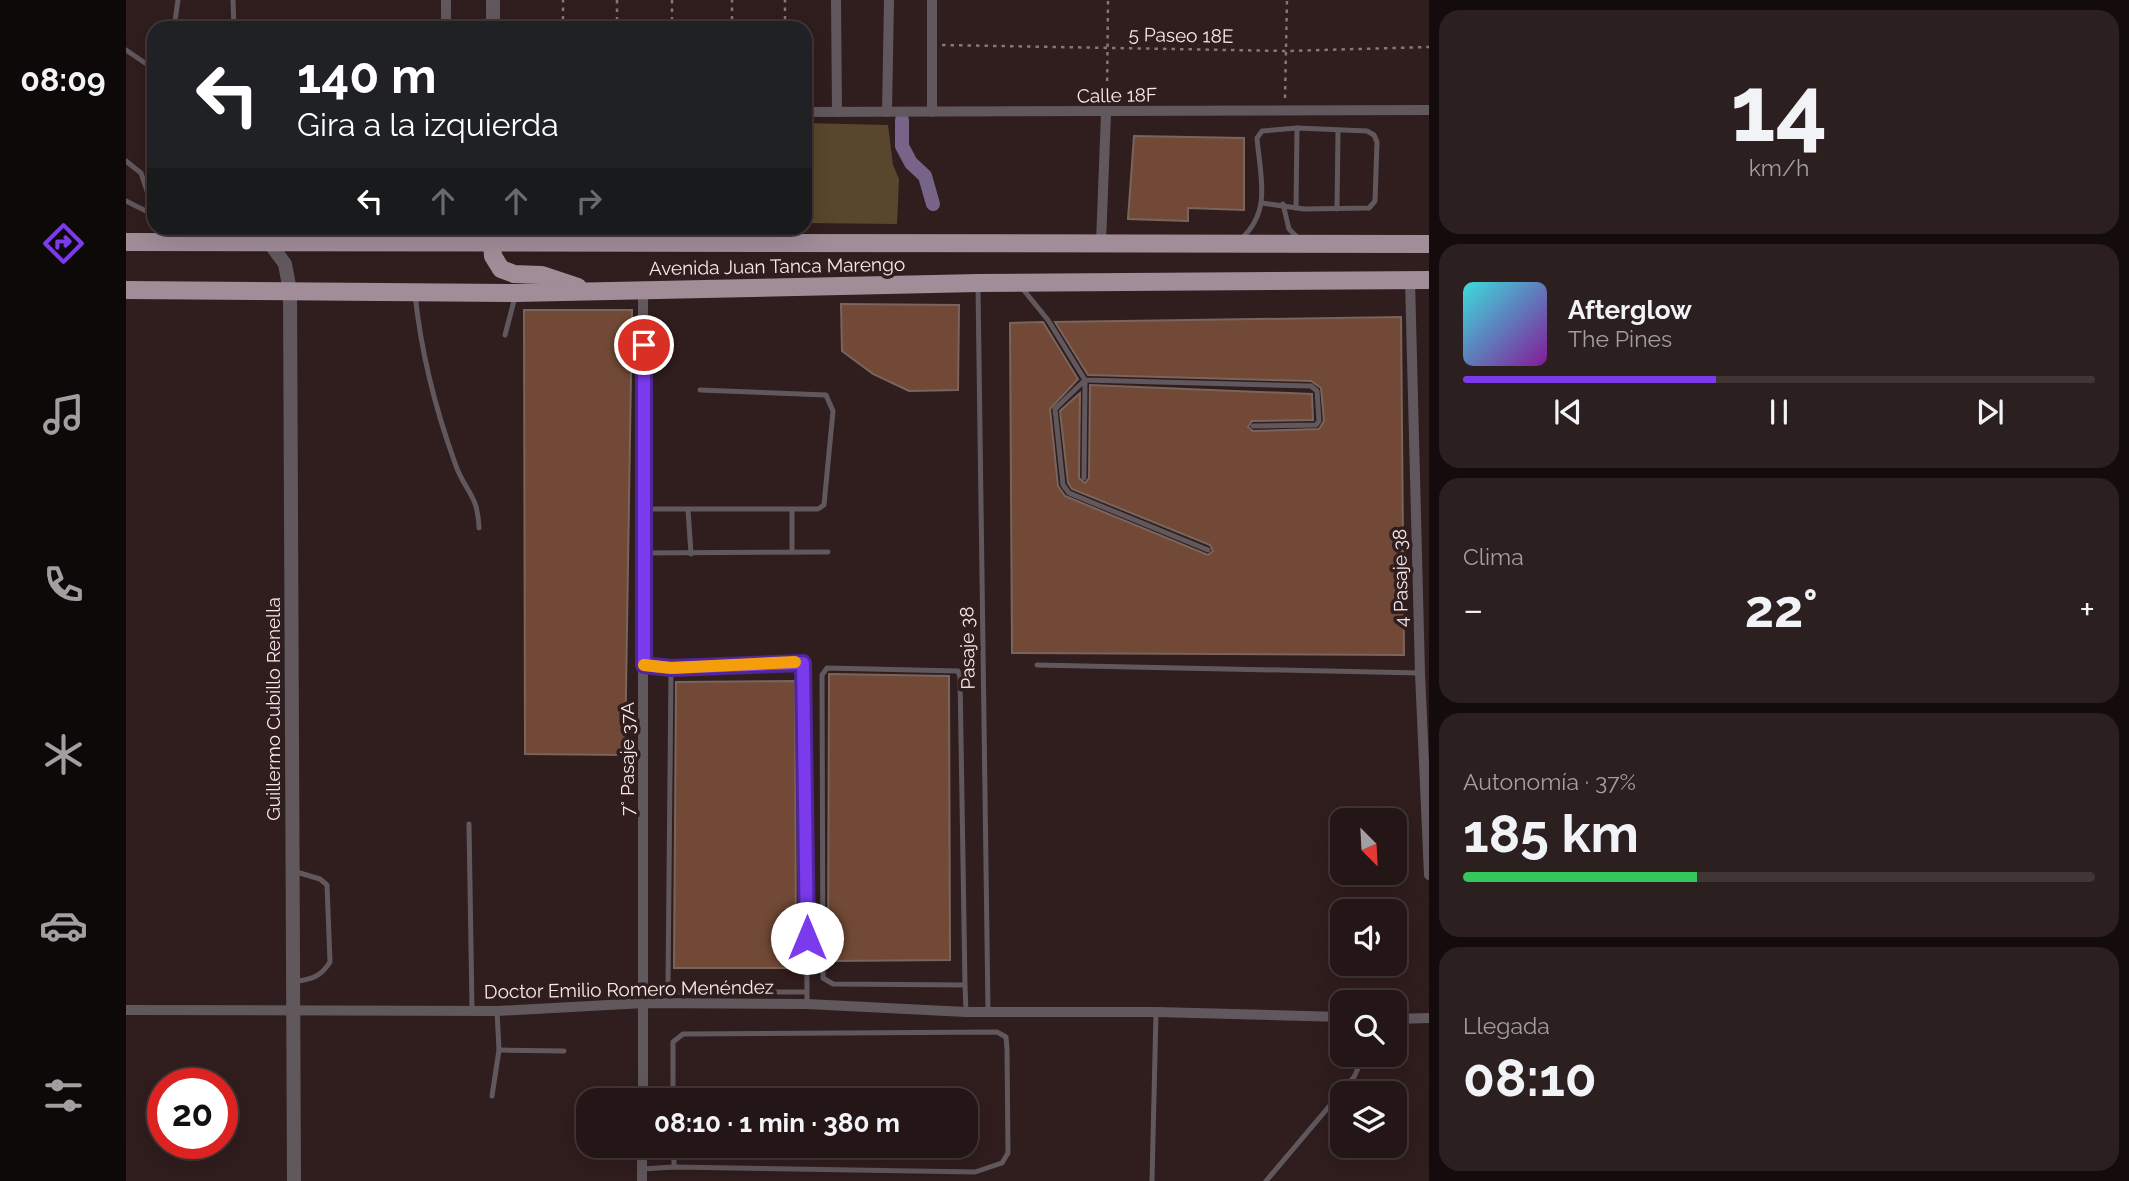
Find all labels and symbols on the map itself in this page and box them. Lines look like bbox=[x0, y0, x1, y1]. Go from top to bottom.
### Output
street label: 5 Paseo 18E bbox=[1128, 23, 1234, 47]
street label: Calle 18F bbox=[1077, 83, 1157, 107]
street label: Avenida Juan Tanca Marengo bbox=[649, 253, 905, 279]
pin bbox=[614, 315, 674, 375]
street label: 4 Pasaje 38 bbox=[1388, 529, 1412, 627]
street label: Guillermo Cubillo Renella bbox=[262, 597, 284, 821]
street label: Pasaje 38 bbox=[955, 606, 979, 690]
street label: 7° Pasaje 37A bbox=[616, 702, 638, 816]
north arrow bbox=[1330, 808, 1407, 886]
position arrow bbox=[770, 901, 844, 975]
street label: Doctor Emilio Romero Menéndez bbox=[484, 975, 774, 1003]
speed limit sign: 20 bbox=[147, 1068, 238, 1159]

